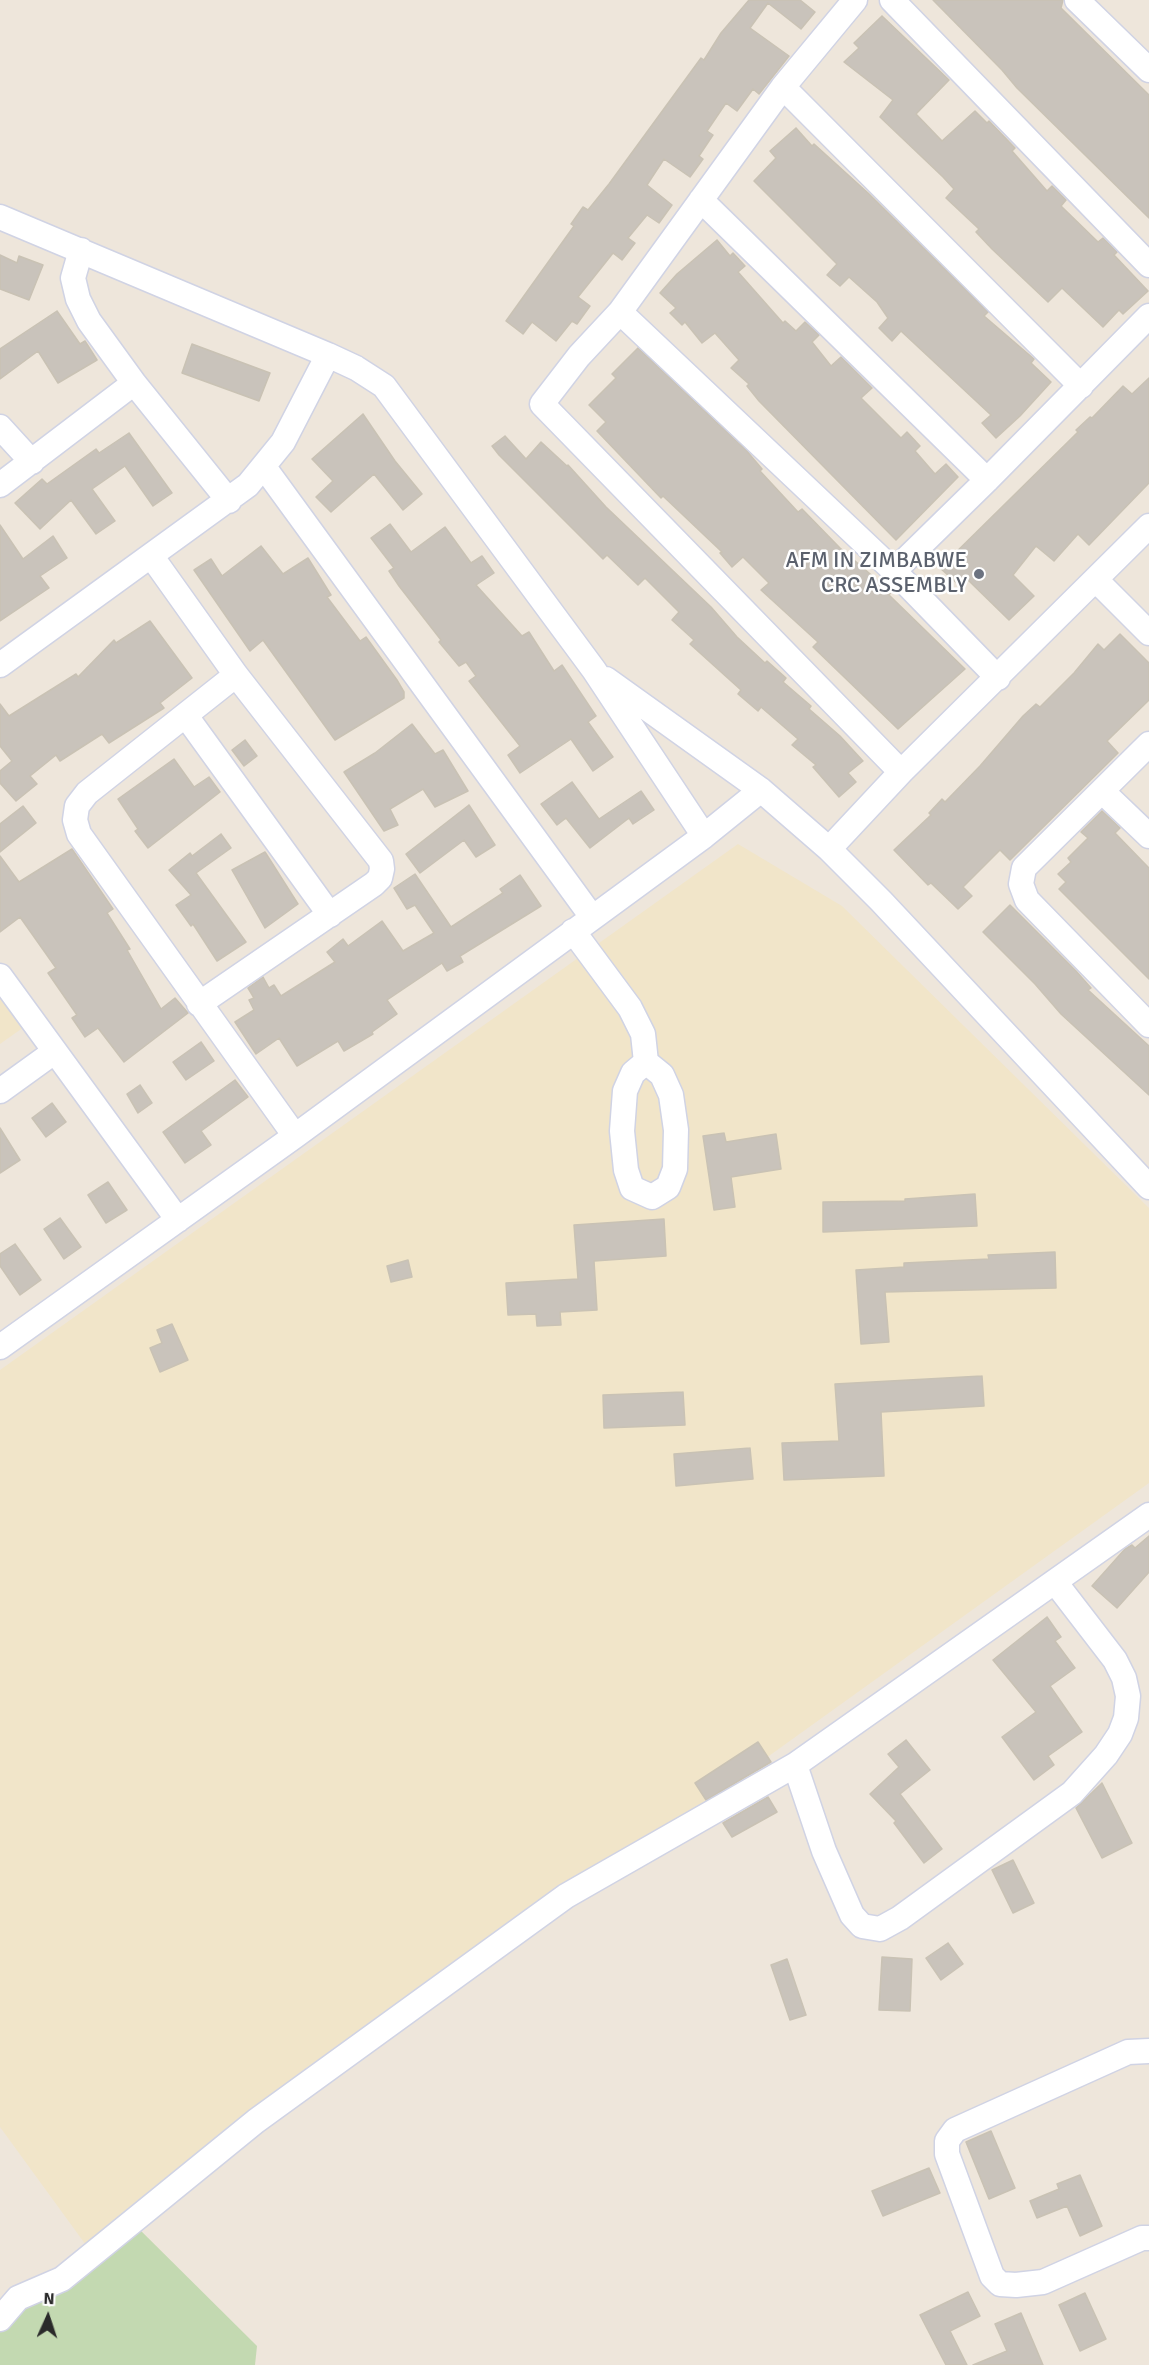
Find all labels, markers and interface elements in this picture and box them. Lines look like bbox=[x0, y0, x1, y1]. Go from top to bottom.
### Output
place label: AFM IN ZIMBABWE CRC ASSEMBLY bbox=[786, 548, 967, 600]
marker: AFM IN ZIMBABWE CRC ASSEMBLY bbox=[972, 567, 986, 581]
north arrow bbox=[18, 2287, 78, 2347]
text: N bbox=[43, 2289, 55, 2309]

